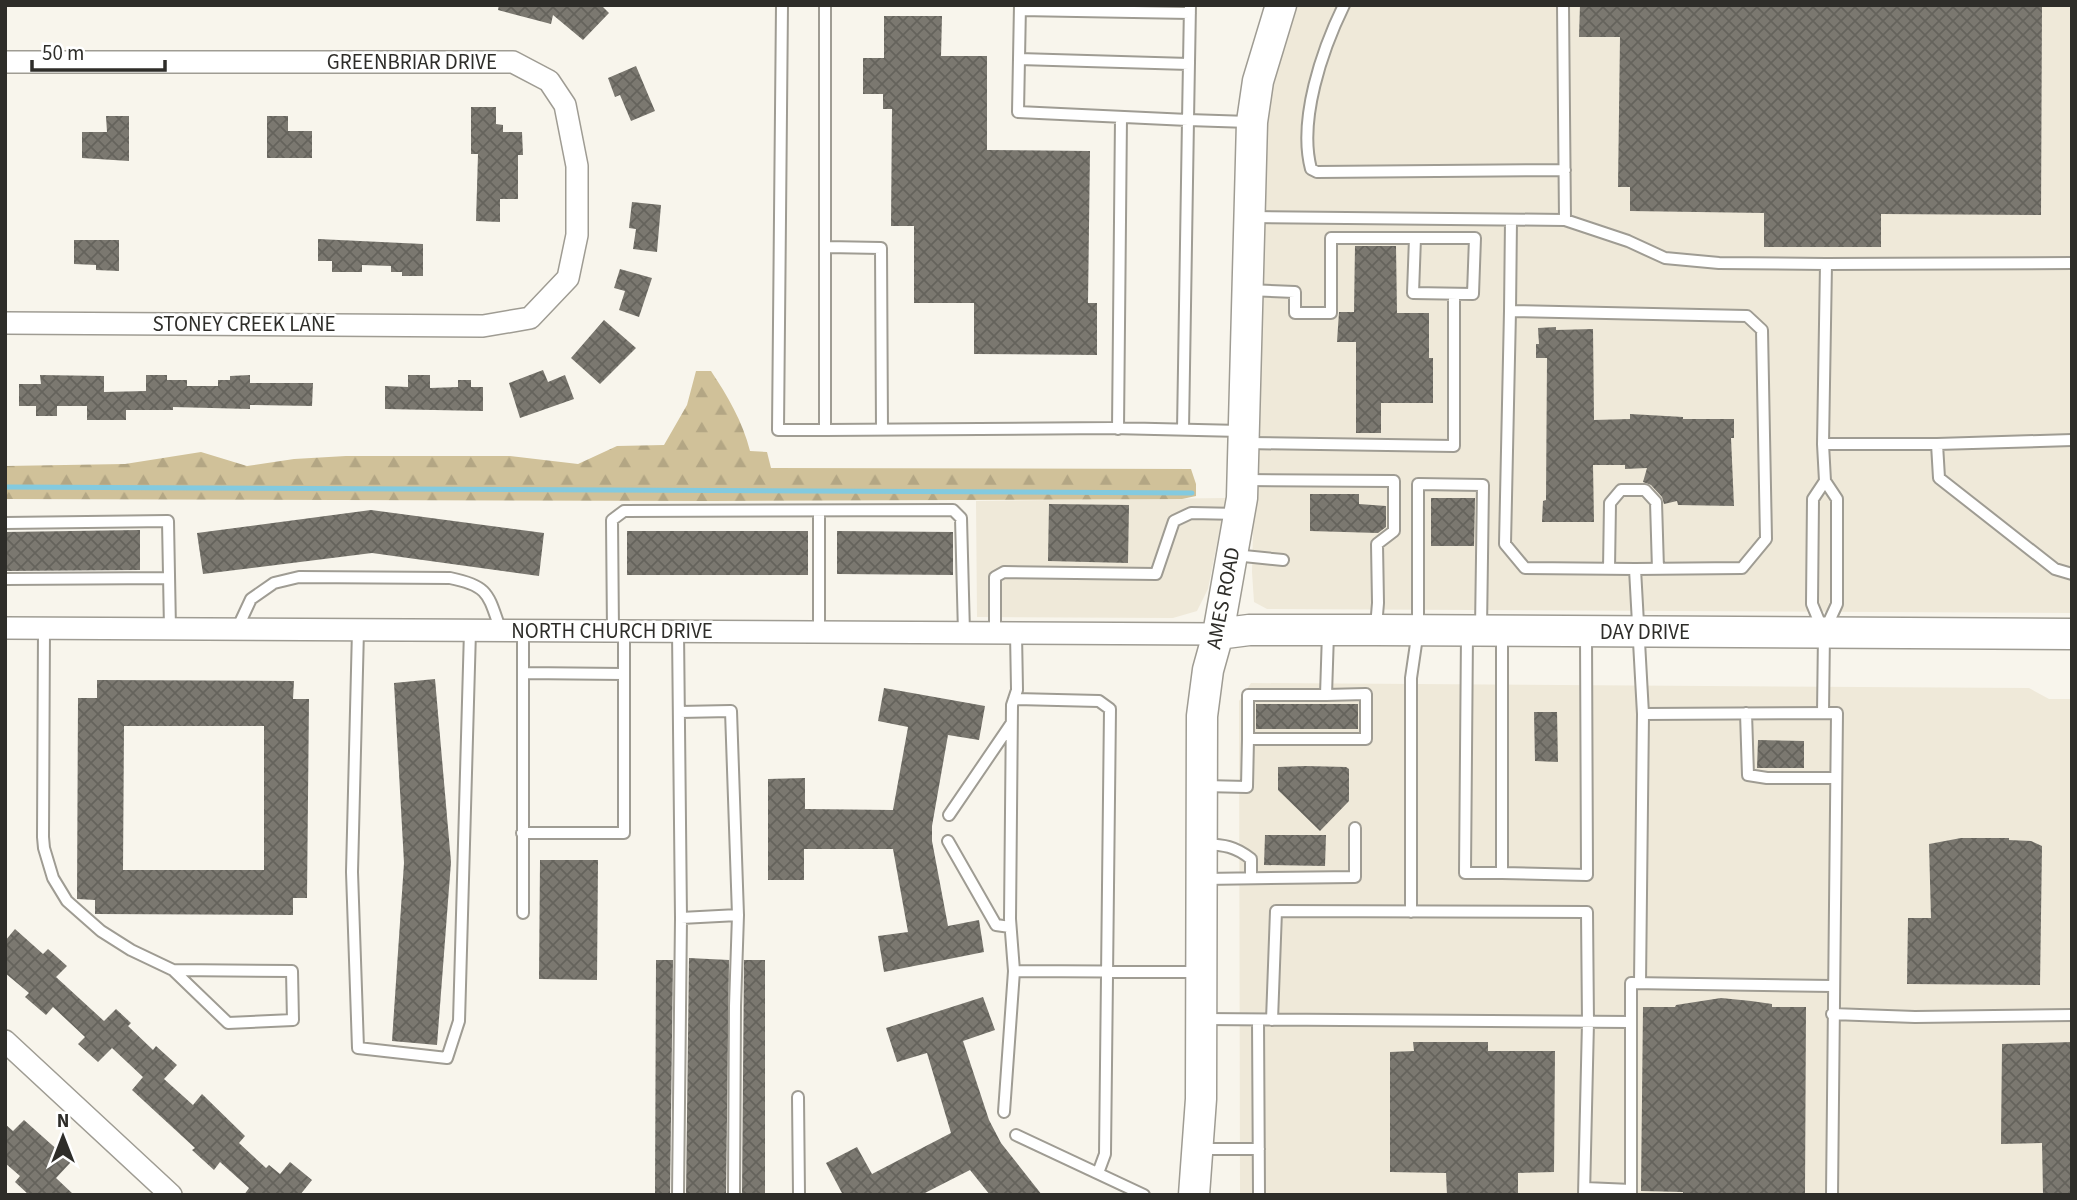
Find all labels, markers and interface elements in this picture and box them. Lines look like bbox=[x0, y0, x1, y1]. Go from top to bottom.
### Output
scale bar bbox=[32, 28, 164, 72]
text: 50 m bbox=[42, 38, 84, 68]
street label: GREENBRIAR DRIVE bbox=[327, 47, 497, 77]
street label: STONEY CREEK LANE bbox=[152, 309, 336, 339]
street label: AMES ROAD bbox=[1198, 545, 1248, 651]
street label: NORTH CHURCH DRIVE bbox=[511, 616, 713, 646]
street label: DAY DRIVE bbox=[1600, 617, 1690, 647]
north arrow bbox=[28, 1102, 98, 1172]
text: N bbox=[57, 1108, 69, 1135]

